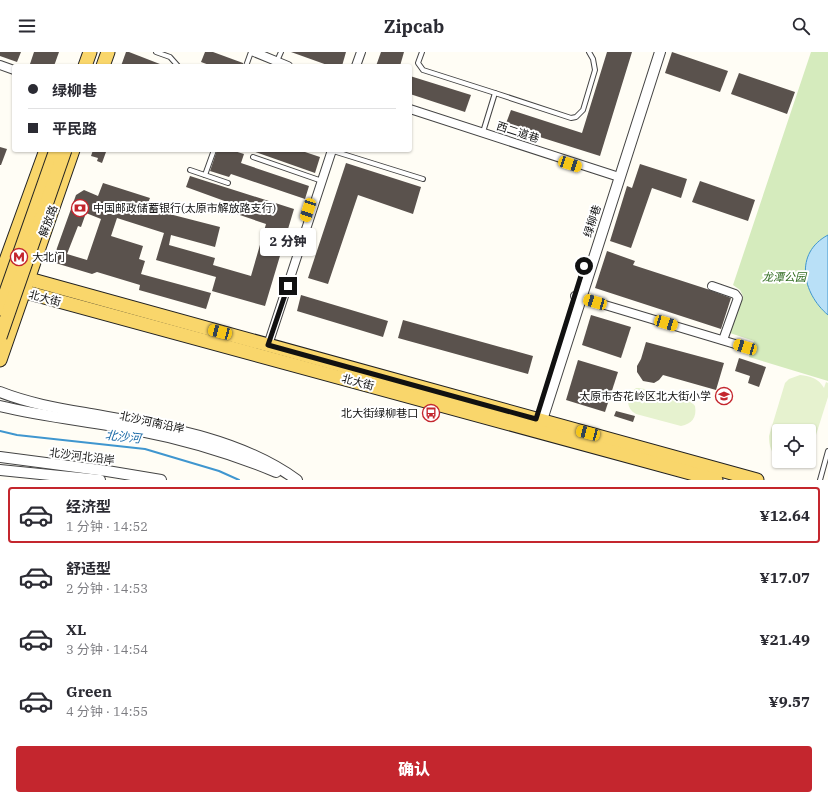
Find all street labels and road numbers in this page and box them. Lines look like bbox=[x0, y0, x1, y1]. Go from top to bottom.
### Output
street label: 西二道巷 bbox=[495, 119, 541, 145]
street label: 解放路 bbox=[36, 203, 60, 239]
street label: 绿柳巷 bbox=[580, 203, 604, 239]
street label: 北大街 bbox=[27, 287, 63, 309]
street label: 北大街 bbox=[340, 371, 376, 393]
street label: 北沙河南沿岸 bbox=[118, 409, 186, 435]
street label: 北沙河北沿岸 bbox=[48, 445, 116, 467]

